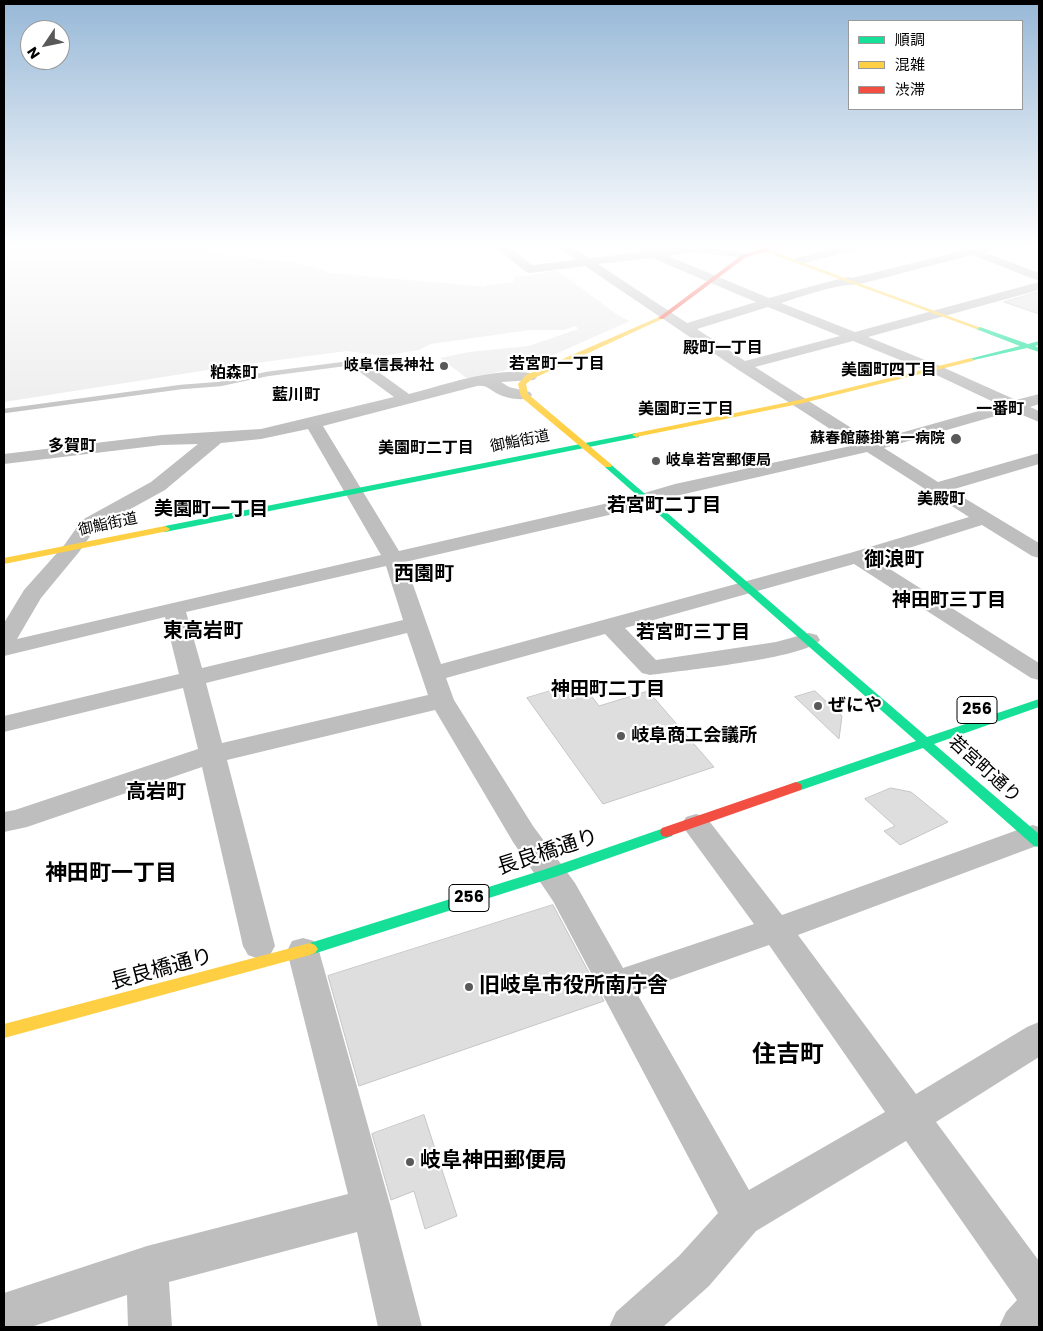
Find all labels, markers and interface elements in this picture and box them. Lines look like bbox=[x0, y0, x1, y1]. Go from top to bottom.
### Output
north arrow bbox=[20, 20, 70, 70]
legend bbox=[848, 20, 1023, 110]
text: 順調 bbox=[895, 29, 925, 50]
text: N bbox=[22, 43, 45, 63]
text: 混雑 bbox=[895, 54, 925, 75]
text: 渋滞 bbox=[895, 79, 925, 100]
district label: 殿町一丁目 bbox=[683, 339, 763, 359]
district label: 若宮町一丁目 bbox=[509, 355, 605, 375]
place label: 岐阜信長神社 bbox=[344, 357, 434, 375]
marker: 岐阜信長神社 bbox=[438, 360, 450, 372]
district label: 美園町四丁目 bbox=[841, 361, 937, 381]
district label: 粕森町 bbox=[210, 364, 258, 384]
district label: 藍川町 bbox=[272, 386, 320, 406]
district label: 美園町三丁目 bbox=[638, 400, 734, 420]
district label: 一番町 bbox=[976, 400, 1024, 420]
street label: 御鮨街道 bbox=[489, 427, 551, 457]
place label: 蘇春館藤掛第一病院 bbox=[810, 430, 945, 448]
marker: 蘇春館藤掛第一病院 bbox=[949, 432, 963, 446]
district label: 多賀町 bbox=[48, 437, 96, 457]
district label: 美園町二丁目 bbox=[378, 439, 474, 459]
place label: 岐阜若宮郵便局 bbox=[666, 452, 771, 470]
marker: 岐阜若宮郵便局 bbox=[650, 455, 662, 467]
district label: 美殿町 bbox=[917, 490, 965, 510]
district label: 若宮町二丁目 bbox=[607, 495, 721, 517]
district label: 美園町一丁目 bbox=[154, 499, 268, 521]
street label: 御鮨街道 bbox=[77, 510, 139, 540]
district label: 御浪町 bbox=[864, 549, 924, 573]
district label: 西園町 bbox=[394, 563, 454, 587]
district label: 神田町三丁目 bbox=[892, 590, 1006, 612]
district label: 東高岩町 bbox=[163, 620, 243, 644]
district label: 若宮町三丁目 bbox=[636, 622, 750, 644]
district label: 神田町二丁目 bbox=[551, 679, 665, 701]
place label: ぜにや bbox=[828, 695, 882, 717]
road number: 256 bbox=[957, 696, 997, 724]
marker: ぜにや bbox=[812, 700, 824, 712]
place label: 岐阜商工会議所 bbox=[631, 725, 757, 747]
marker: 岐阜商工会議所 bbox=[615, 730, 627, 742]
street label: 若宮町通り bbox=[943, 732, 1025, 808]
district label: 高岩町 bbox=[126, 781, 186, 805]
street label: 長良橋通り bbox=[494, 825, 602, 881]
district label: 神田町一丁目 bbox=[45, 861, 177, 887]
road number: 256 bbox=[449, 884, 489, 911]
street label: 長良橋通り bbox=[108, 944, 216, 996]
place label: 旧岐阜市役所南庁舎 bbox=[479, 974, 668, 1000]
marker: 旧岐阜市役所南庁舎 bbox=[463, 981, 475, 993]
district label: 住吉町 bbox=[752, 1042, 824, 1070]
place label: 岐阜神田郵便局 bbox=[420, 1149, 567, 1175]
marker: 岐阜神田郵便局 bbox=[404, 1156, 416, 1168]

